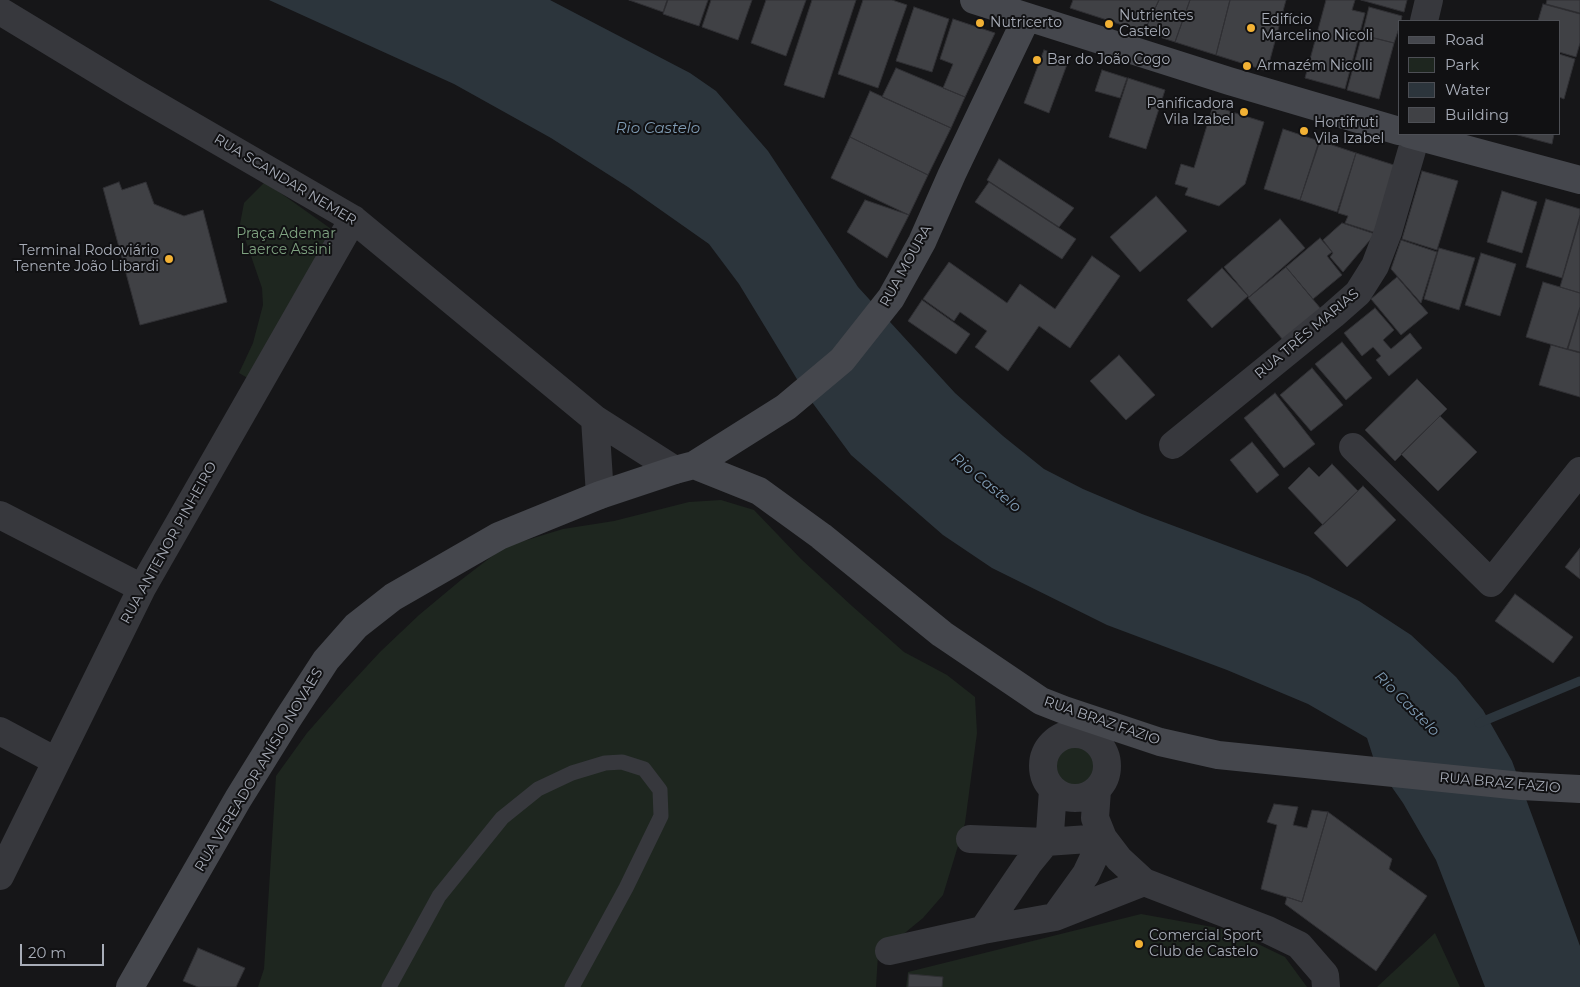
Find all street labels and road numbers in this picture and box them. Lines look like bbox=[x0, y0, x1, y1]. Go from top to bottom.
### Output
street label: RUA SCANDAR NEMER bbox=[211, 131, 359, 229]
street label: RUA MOURA bbox=[877, 222, 935, 310]
street label: RUA TRÊS MARIAS bbox=[1251, 285, 1363, 383]
street label: RUA ANTENOR PINHEIRO bbox=[117, 459, 221, 627]
street label: RUA VEREADOR ANÍSIO NOVAES bbox=[191, 665, 327, 875]
street label: RUA BRAZ FAZIO bbox=[1042, 693, 1162, 749]
street label: RUA BRAZ FAZIO bbox=[1439, 769, 1561, 797]

